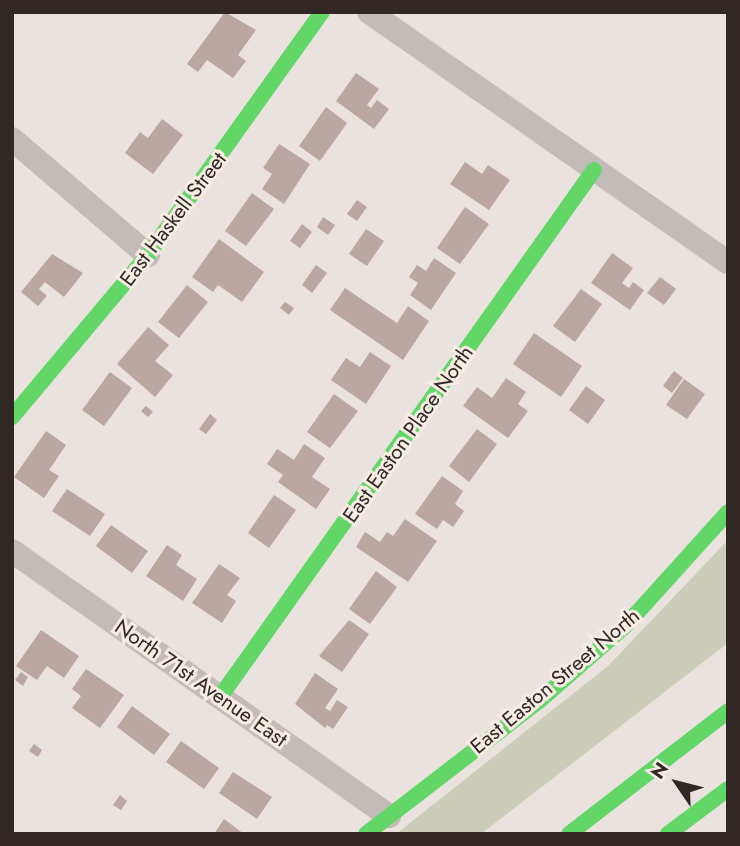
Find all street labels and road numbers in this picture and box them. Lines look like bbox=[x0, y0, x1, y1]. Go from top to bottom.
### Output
street label: East Haskell Street bbox=[115, 147, 231, 291]
street label: East Easton Place North bbox=[337, 341, 479, 527]
street label: East Easton Street North bbox=[465, 603, 645, 759]
street label: North 71st Avenue East bbox=[110, 614, 292, 752]

